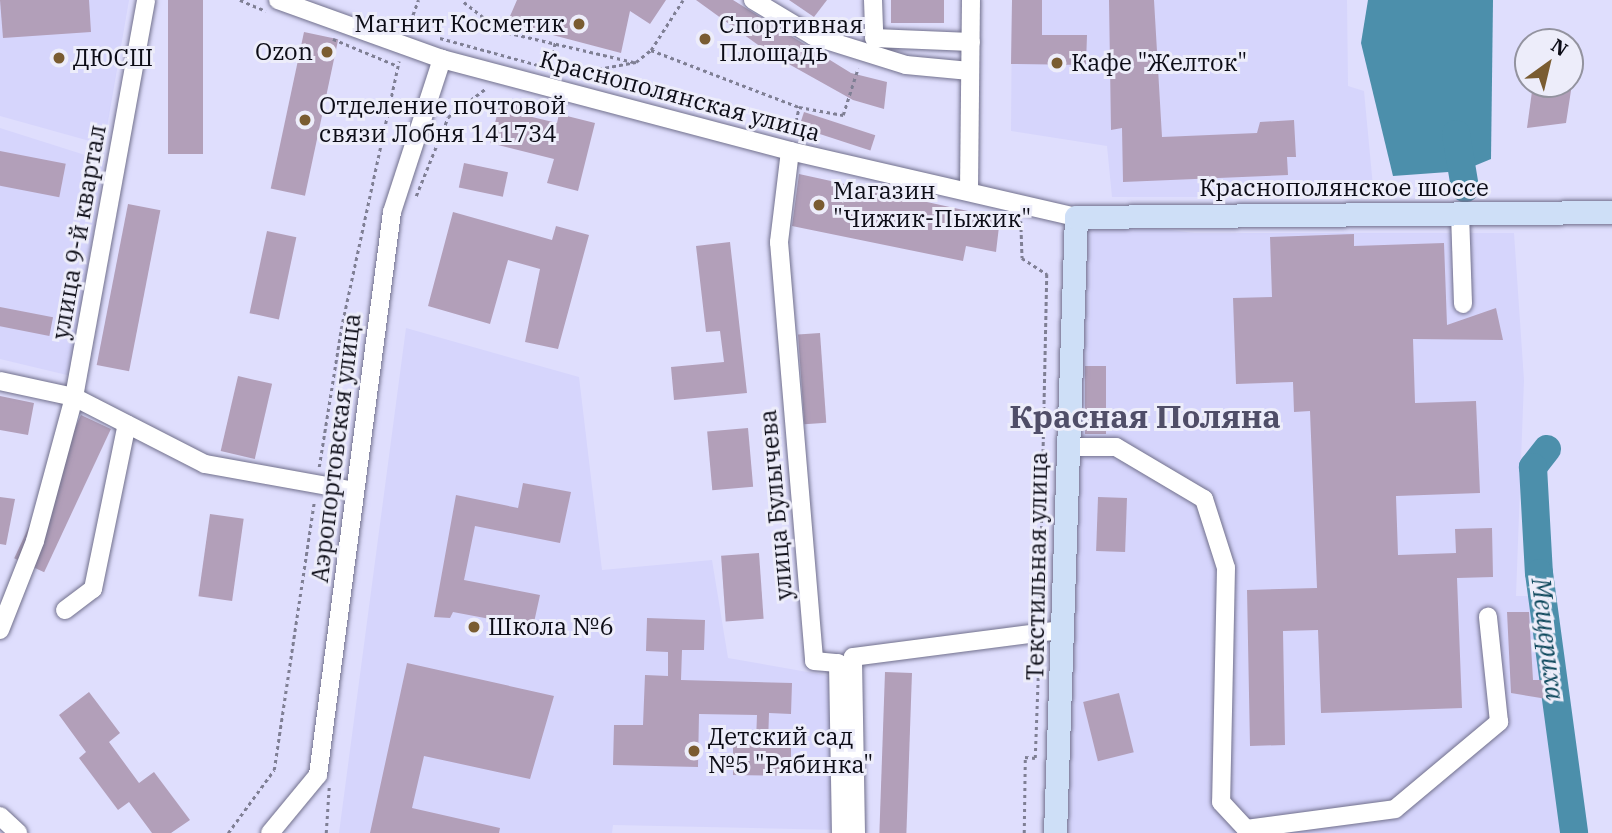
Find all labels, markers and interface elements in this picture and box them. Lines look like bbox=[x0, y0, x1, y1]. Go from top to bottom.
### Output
place label: Магнит Косметик bbox=[354, 10, 565, 38]
place label: Спортивная Площадь bbox=[719, 11, 863, 67]
marker: Магнит Косметик bbox=[571, 16, 587, 32]
north arrow bbox=[1514, 28, 1584, 98]
marker: Спортивная Площадь bbox=[697, 31, 713, 47]
text: N bbox=[1547, 33, 1573, 61]
place label: Ozon bbox=[255, 38, 313, 66]
place label: ДЮСШ bbox=[73, 44, 153, 72]
marker: Ozon bbox=[319, 44, 335, 60]
street label: Краснополянская улица bbox=[536, 45, 824, 147]
place label: Кафе "Желток" bbox=[1071, 49, 1247, 77]
marker: ДЮСШ bbox=[51, 50, 67, 66]
marker: Кафе "Желток" bbox=[1049, 55, 1065, 71]
place label: Отделение почтовой связи Лобня 141734 bbox=[319, 92, 566, 148]
marker: Отделение почтовой связи Лобня 141734 bbox=[297, 112, 313, 128]
street label: улица 9-й квартал bbox=[46, 122, 112, 342]
street label: Краснополянское шоссе bbox=[1199, 174, 1489, 202]
place label: Магазин "Чижик-Пыжик" bbox=[833, 177, 1031, 233]
marker: Магазин "Чижик-Пыжик" bbox=[811, 197, 827, 213]
street label: Аэропортовская улица bbox=[305, 312, 367, 584]
district label: Красная Поляна bbox=[1009, 397, 1281, 435]
street label: улица Булычева bbox=[753, 408, 799, 602]
street label: Текстильная улица bbox=[1021, 451, 1053, 681]
water label: Мещериха bbox=[1525, 576, 1571, 702]
place label: Школа №6 bbox=[488, 613, 614, 641]
marker: Школа №6 bbox=[466, 619, 482, 635]
place label: Детский сад №5 "Рябинка" bbox=[708, 723, 873, 779]
marker: Детский сад №5 "Рябинка" bbox=[686, 743, 702, 759]

